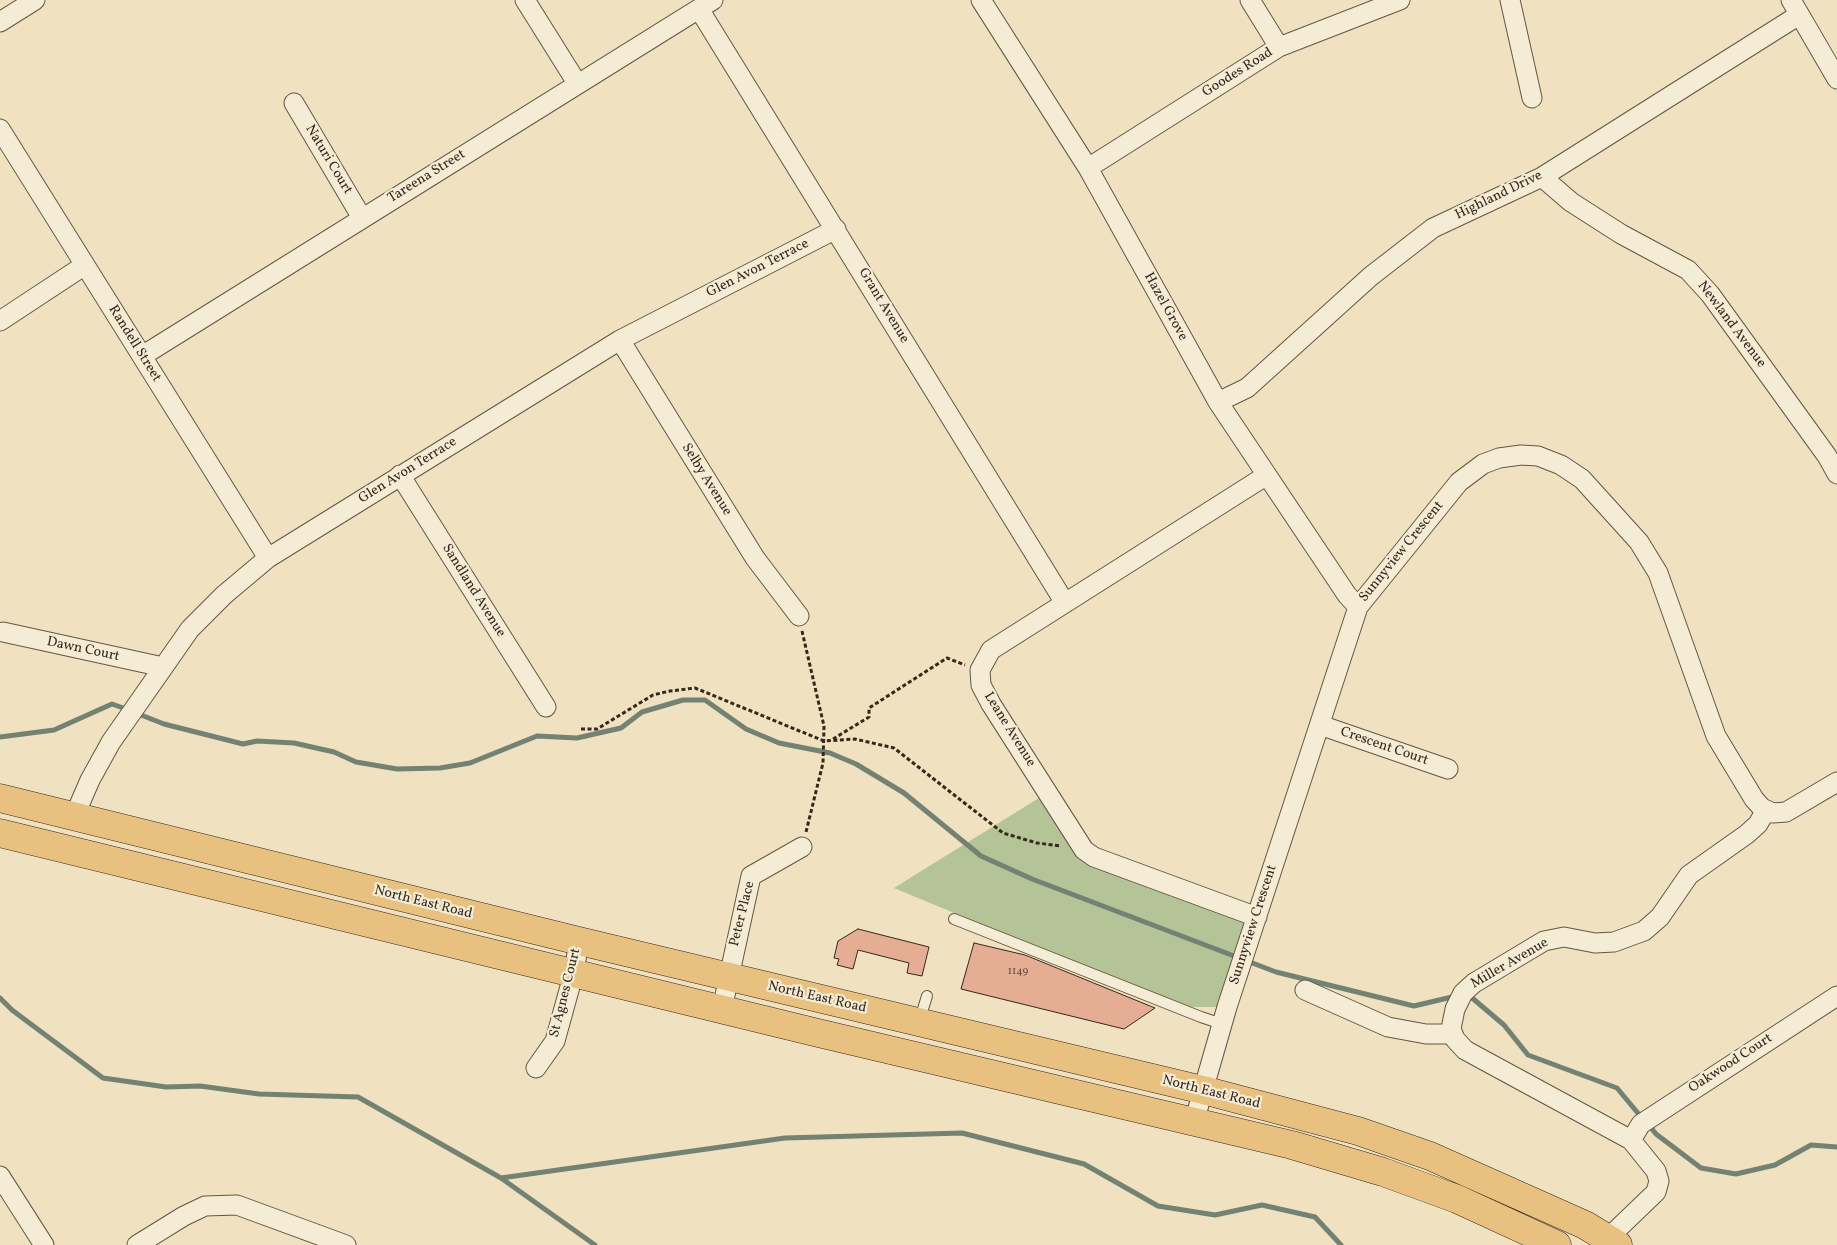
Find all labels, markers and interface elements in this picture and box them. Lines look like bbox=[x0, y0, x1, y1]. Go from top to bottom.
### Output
street label: Goodes Road bbox=[1200, 45, 1276, 101]
street label: Naturi Court bbox=[301, 122, 355, 198]
street label: Tareena Street bbox=[385, 146, 469, 208]
street label: Highland Drive bbox=[1453, 168, 1545, 224]
street label: Glen Avon Terrace bbox=[704, 236, 812, 302]
street label: Grant Avenue bbox=[854, 265, 912, 347]
street label: Hazel Grove bbox=[1139, 270, 1191, 344]
street label: Newland Avenue bbox=[1693, 279, 1769, 371]
street label: Randell Street bbox=[104, 303, 164, 385]
street label: Glen Avon Terrace bbox=[356, 434, 460, 508]
street label: Selby Avenue bbox=[677, 441, 735, 519]
street label: Sunnyview Crescent bbox=[1356, 498, 1448, 606]
street label: Sandland Avenue bbox=[438, 541, 508, 641]
street label: Dawn Court bbox=[45, 634, 121, 666]
street label: Leane Avenue bbox=[979, 689, 1039, 771]
street label: Crescent Court bbox=[1338, 724, 1430, 770]
street label: Sunnyview Crescent bbox=[1227, 863, 1281, 987]
street label: Peter Place bbox=[727, 880, 759, 948]
street label: North East Road bbox=[372, 883, 474, 923]
street label: Miller Avenue bbox=[1468, 935, 1552, 993]
street label: St Agnes Court bbox=[547, 947, 585, 1039]
house number: 1149 bbox=[1008, 965, 1028, 979]
street label: North East Road bbox=[766, 979, 868, 1017]
street label: Oakwood Court bbox=[1686, 1031, 1776, 1097]
street label: North East Road bbox=[1160, 1073, 1262, 1113]

